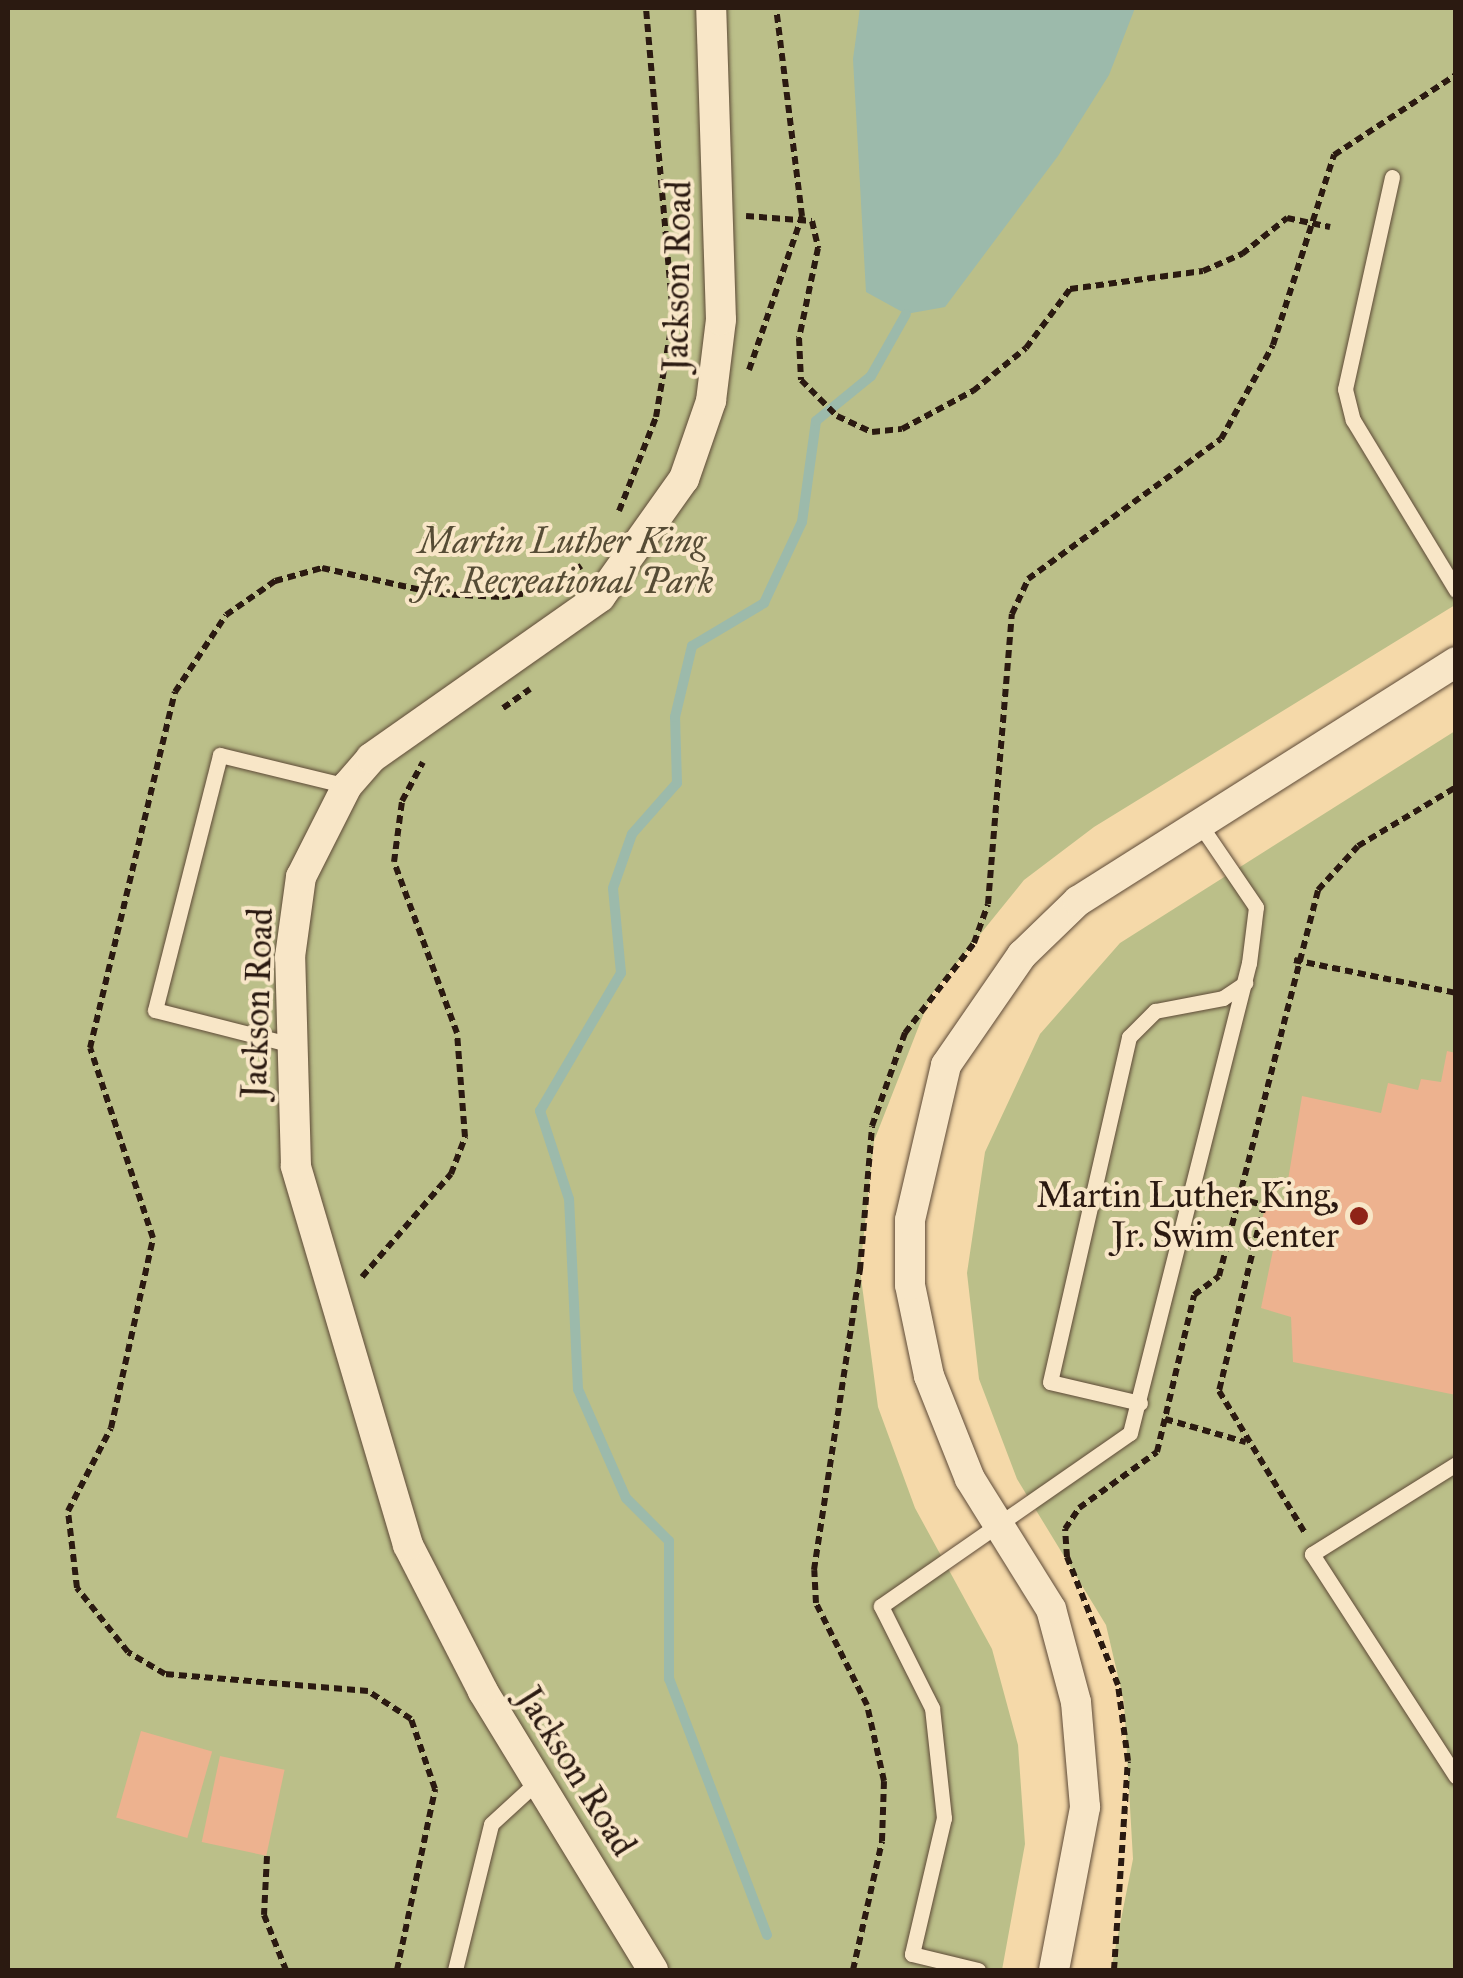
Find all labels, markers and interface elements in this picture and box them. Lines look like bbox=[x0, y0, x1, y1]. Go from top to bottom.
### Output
street label: Jackson Road bbox=[655, 180, 701, 372]
park label: Martin Luther King Jr. Recreational Park bbox=[410, 521, 714, 603]
street label: Jackson Road bbox=[234, 907, 282, 1099]
place label: Martin Luther King, Jr. Swim Center bbox=[1036, 1175, 1339, 1257]
marker: Martin Luther King, Jr. Swim Center bbox=[1348, 1205, 1370, 1227]
street label: Jackson Road bbox=[508, 1680, 644, 1864]

